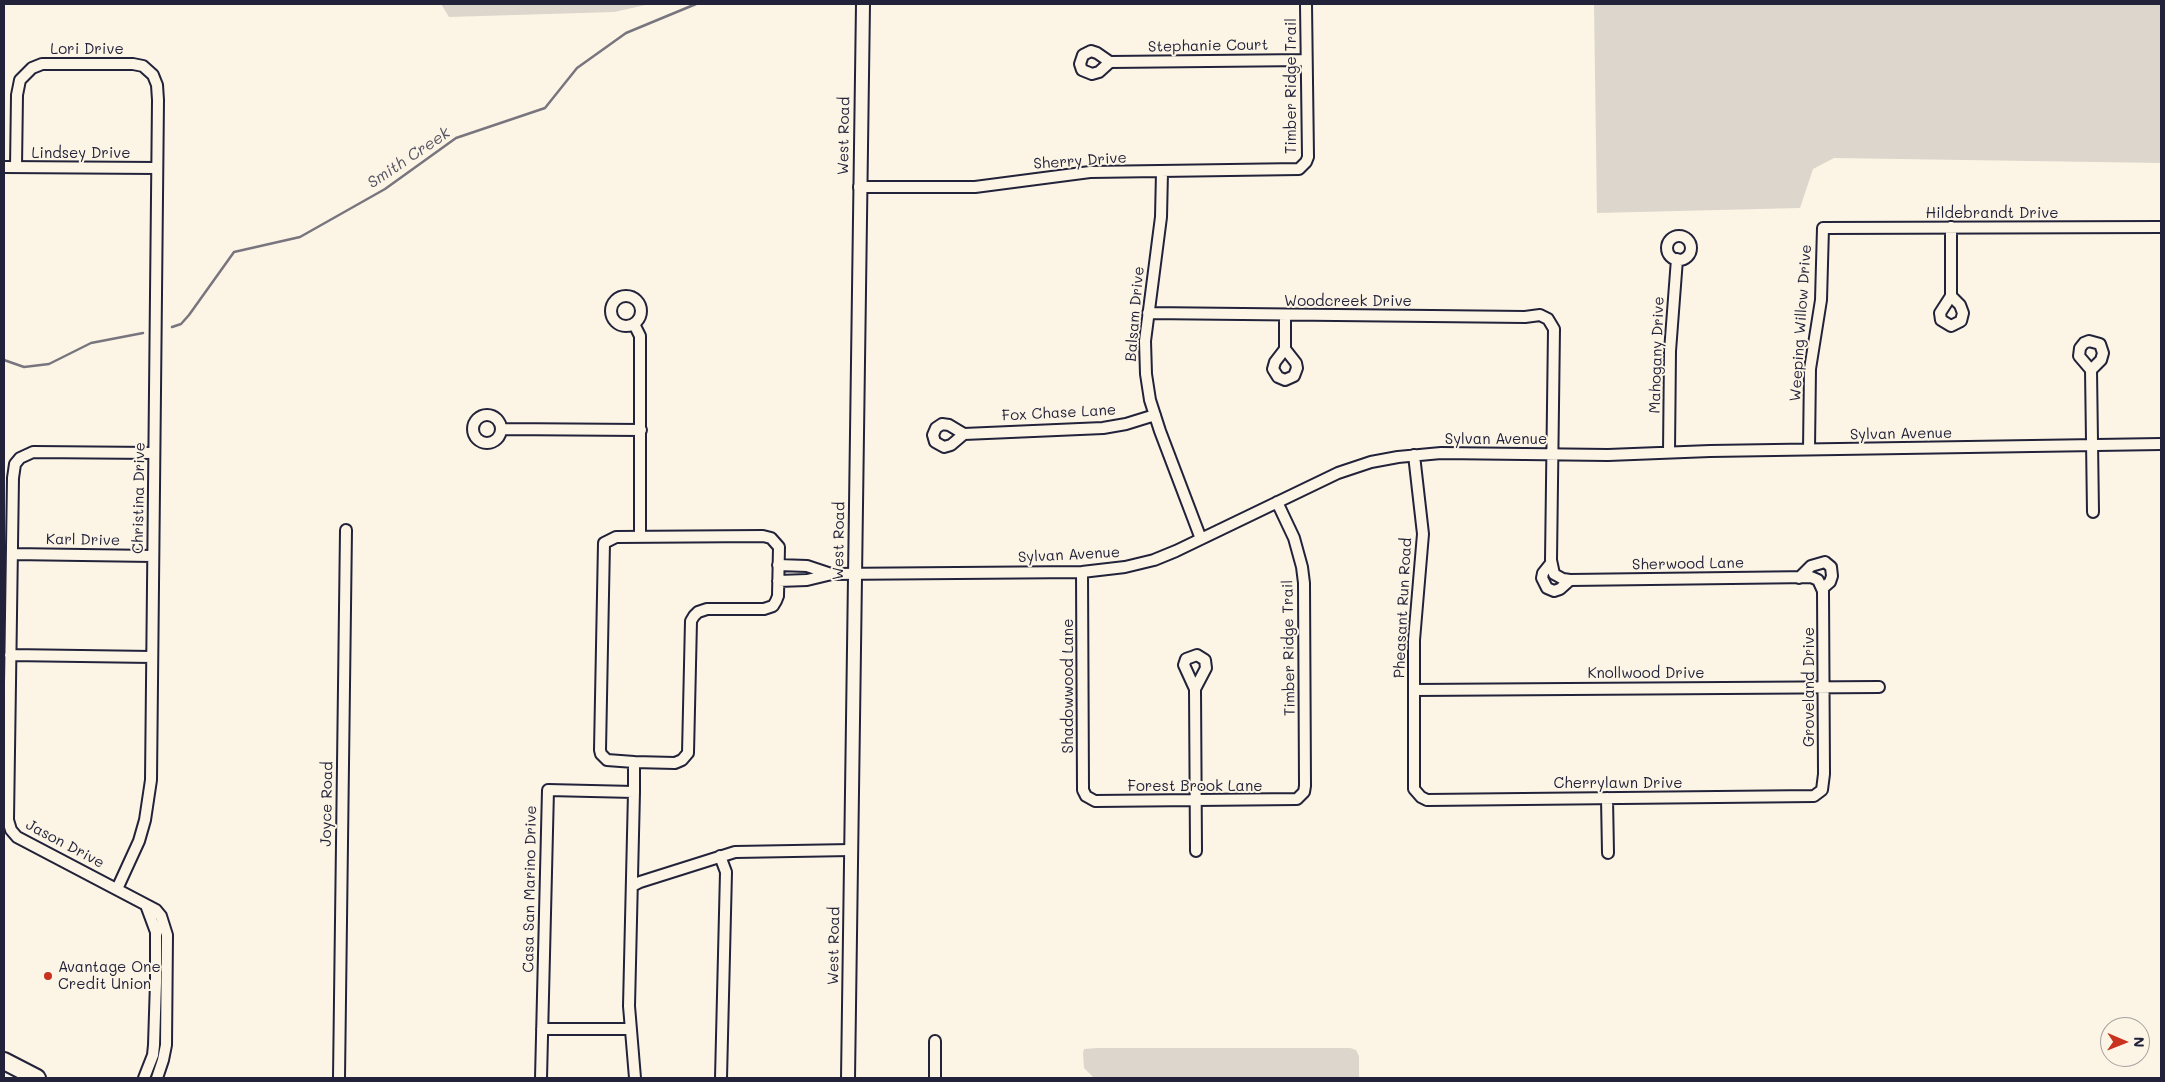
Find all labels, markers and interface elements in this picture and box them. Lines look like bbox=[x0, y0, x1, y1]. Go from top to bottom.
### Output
street label: Timber Ridge Trail bbox=[1282, 18, 1300, 154]
street label: Stephanie Court bbox=[1148, 36, 1268, 56]
street label: Lori Drive bbox=[50, 40, 124, 58]
street label: West Road bbox=[834, 97, 854, 175]
water label: Smith Creek bbox=[364, 123, 454, 193]
street label: Lindsey Drive bbox=[31, 144, 131, 162]
street label: Sherry Drive bbox=[1033, 149, 1127, 173]
street label: Hildebrandt Drive bbox=[1925, 204, 2059, 222]
street label: Weeping Willow Drive bbox=[1787, 244, 1815, 402]
street label: Balsam Drive bbox=[1122, 266, 1148, 362]
street label: Woodcreek Drive bbox=[1284, 292, 1412, 310]
street label: Mahogany Drive bbox=[1646, 296, 1668, 414]
street label: Fox Chase Lane bbox=[1001, 401, 1117, 425]
street label: Sylvan Avenue bbox=[1850, 424, 1952, 444]
street label: Sylvan Avenue bbox=[1445, 430, 1547, 448]
street label: Christina Drive bbox=[129, 442, 149, 554]
street label: West Road bbox=[829, 502, 849, 580]
street label: Karl Drive bbox=[46, 530, 120, 550]
street label: Pheasant Run Road bbox=[1390, 537, 1416, 679]
street label: Sylvan Avenue bbox=[1017, 543, 1121, 567]
street label: Sherwood Lane bbox=[1632, 554, 1744, 574]
street label: Timber Ridge Trail bbox=[1279, 580, 1299, 716]
street label: Shadowwood Lane bbox=[1059, 619, 1077, 753]
street label: Groveland Drive bbox=[1800, 627, 1818, 747]
street label: Knollwood Drive bbox=[1587, 664, 1705, 682]
street label: Joyce Road bbox=[317, 761, 337, 847]
street label: Cherrylawn Drive bbox=[1554, 774, 1682, 792]
street label: Forest Brook Lane bbox=[1127, 777, 1263, 795]
street label: Casa San Marino Drive bbox=[520, 805, 540, 973]
street label: Jason Drive bbox=[23, 816, 107, 872]
street label: West Road bbox=[824, 907, 844, 985]
place label: Avantage One Credit Union bbox=[58, 958, 161, 993]
marker: Avantage One Credit Union bbox=[42, 970, 54, 982]
north arrow bbox=[2100, 1017, 2150, 1067]
text: N bbox=[2130, 1037, 2149, 1048]

